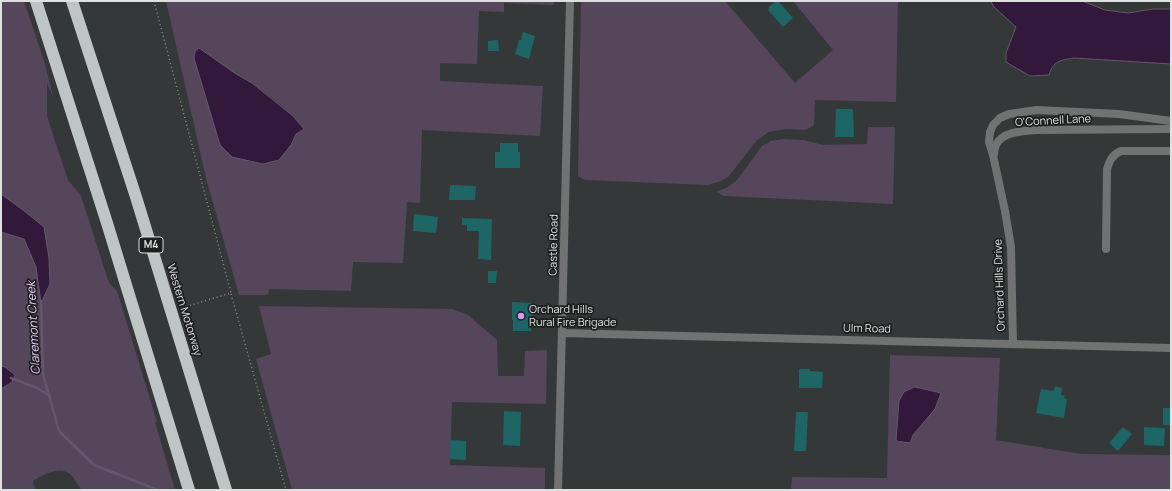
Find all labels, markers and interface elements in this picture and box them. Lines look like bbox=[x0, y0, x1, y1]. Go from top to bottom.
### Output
street label: O'Connell Lane bbox=[1015, 112, 1091, 130]
street label: Castle Road bbox=[547, 214, 561, 276]
road number: M4 bbox=[139, 237, 163, 253]
street label: Orchard Hills Drive bbox=[992, 239, 1008, 331]
street label: Western Motorway bbox=[164, 263, 204, 357]
water label: Claremont Creek bbox=[24, 281, 44, 375]
place label: Orchard Hills Rural Fire Brigade bbox=[529, 303, 617, 329]
marker: Orchard Hills Rural Fire Brigade bbox=[516, 311, 526, 321]
street label: Ulm Road bbox=[843, 322, 891, 336]

